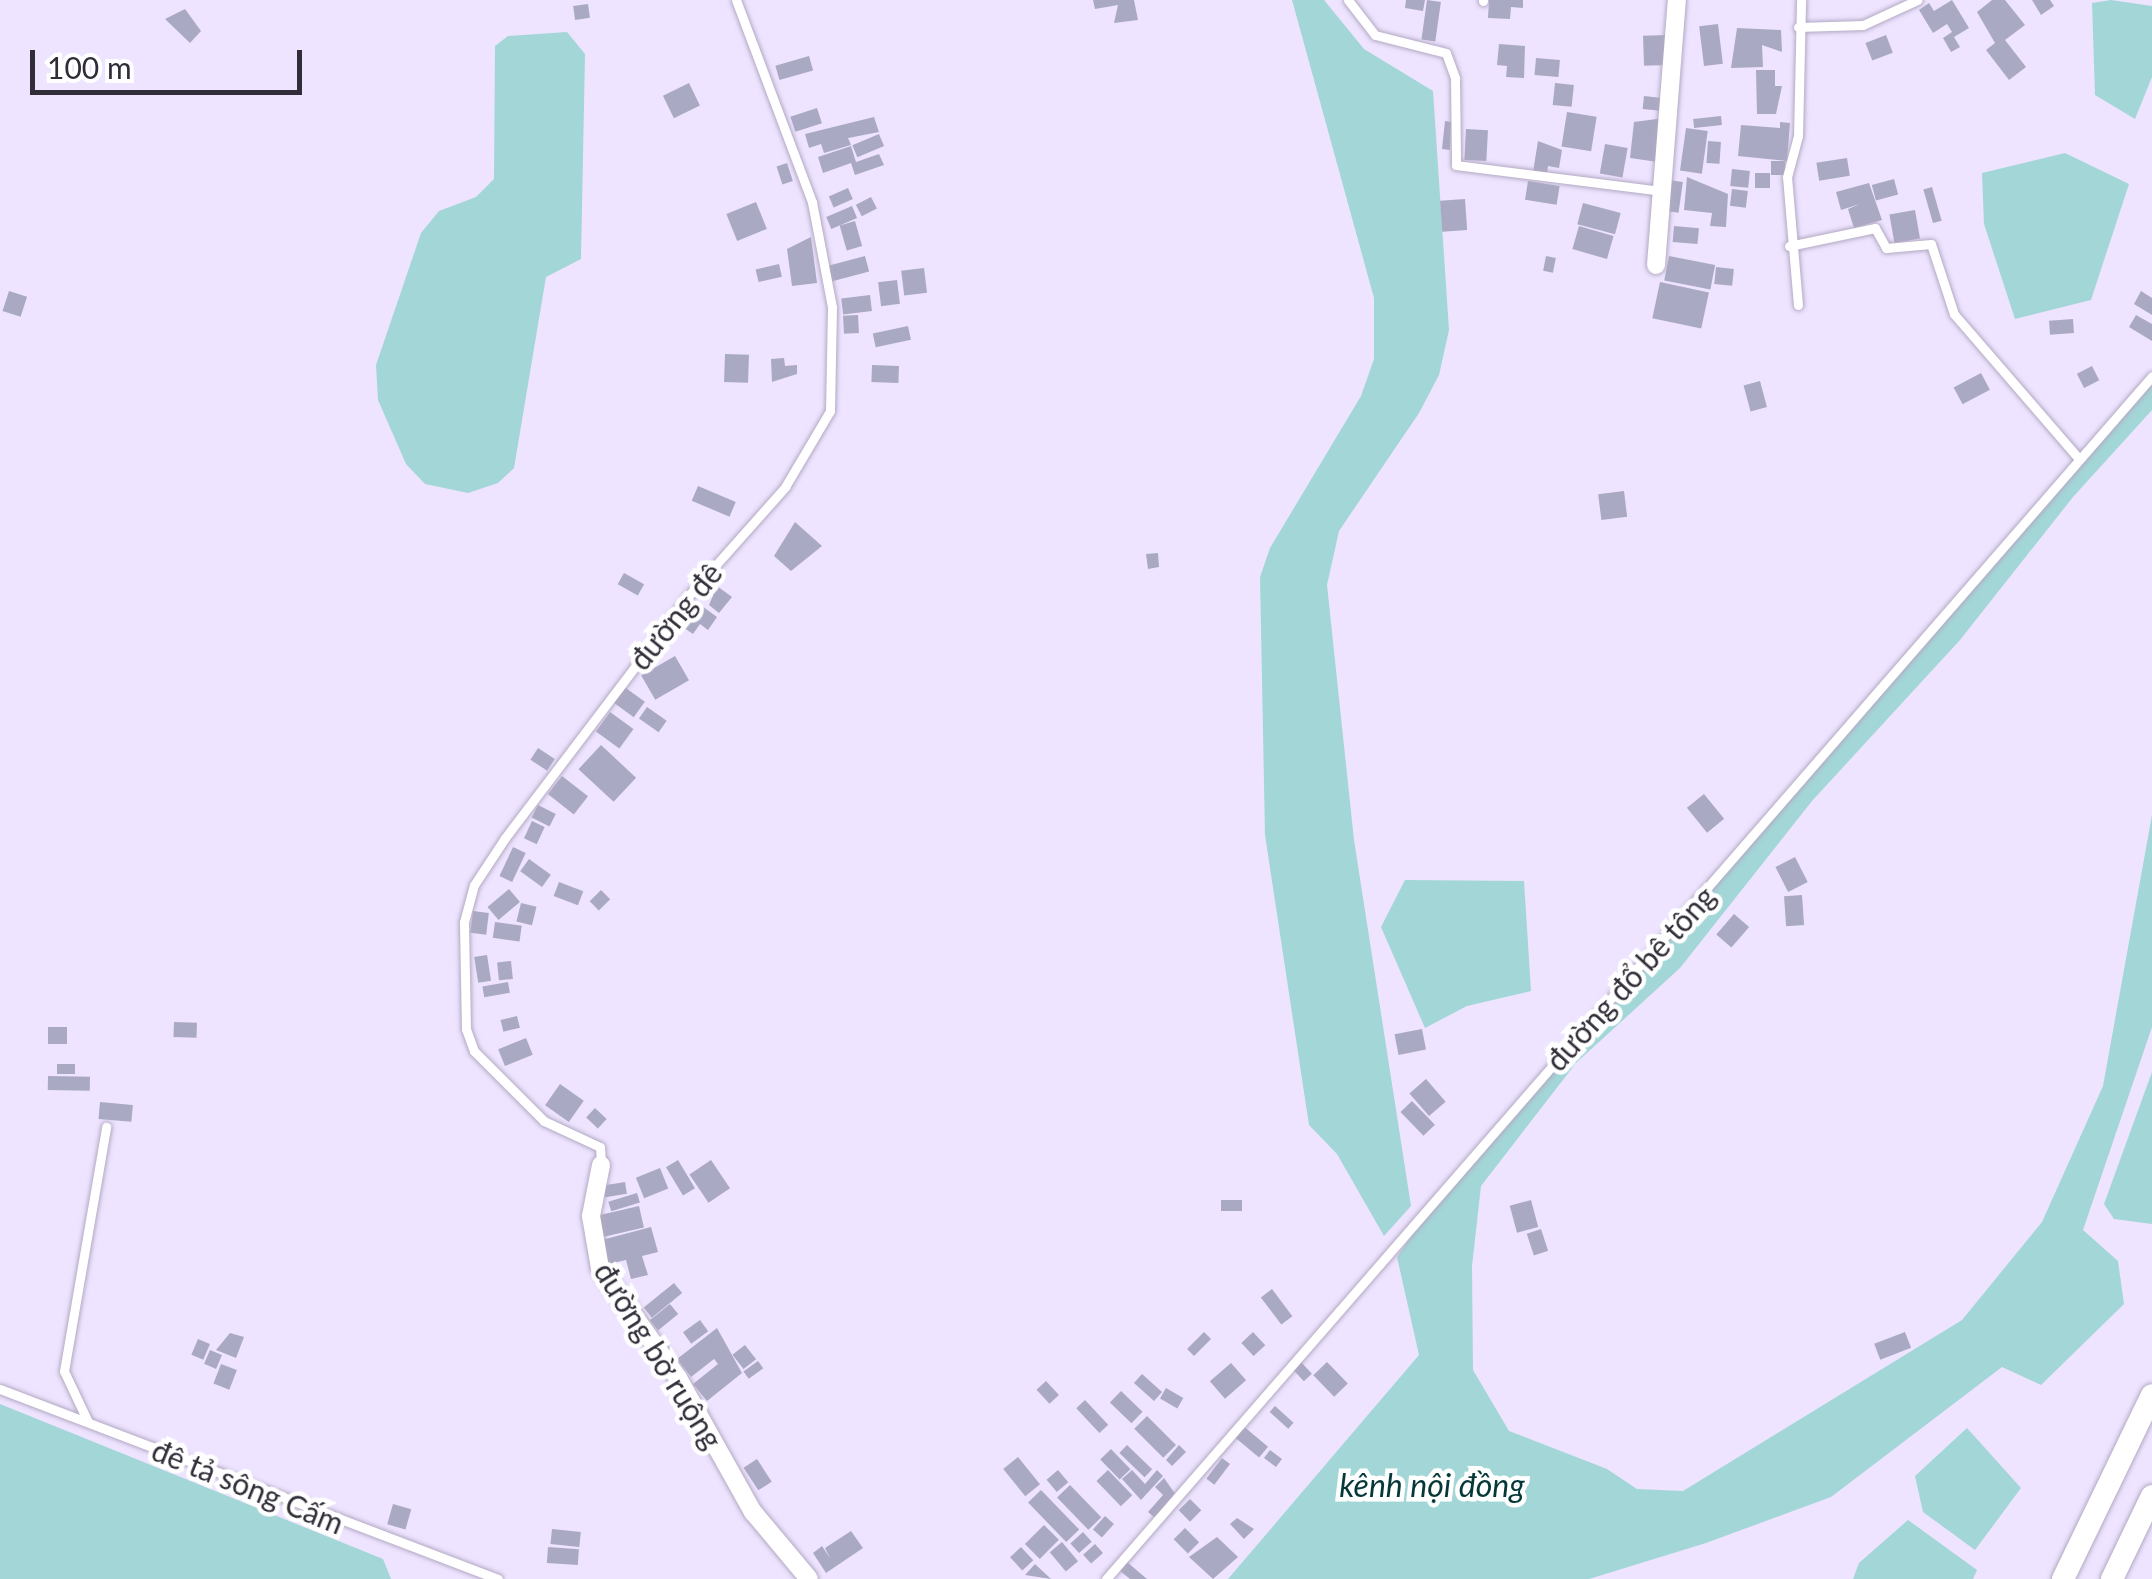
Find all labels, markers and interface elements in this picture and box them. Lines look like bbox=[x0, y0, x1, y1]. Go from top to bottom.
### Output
scale bar bbox=[35, 30, 308, 92]
text: 100 m bbox=[47, 49, 132, 85]
street label: đường đê bbox=[621, 555, 729, 677]
street label: đường đổ bê tông bbox=[1538, 878, 1722, 1078]
street label: đường bờ ruộng bbox=[587, 1255, 731, 1455]
street label: đê tả sông Cấm bbox=[147, 1431, 349, 1541]
water label: kênh nội đồng bbox=[1339, 1466, 1525, 1504]

